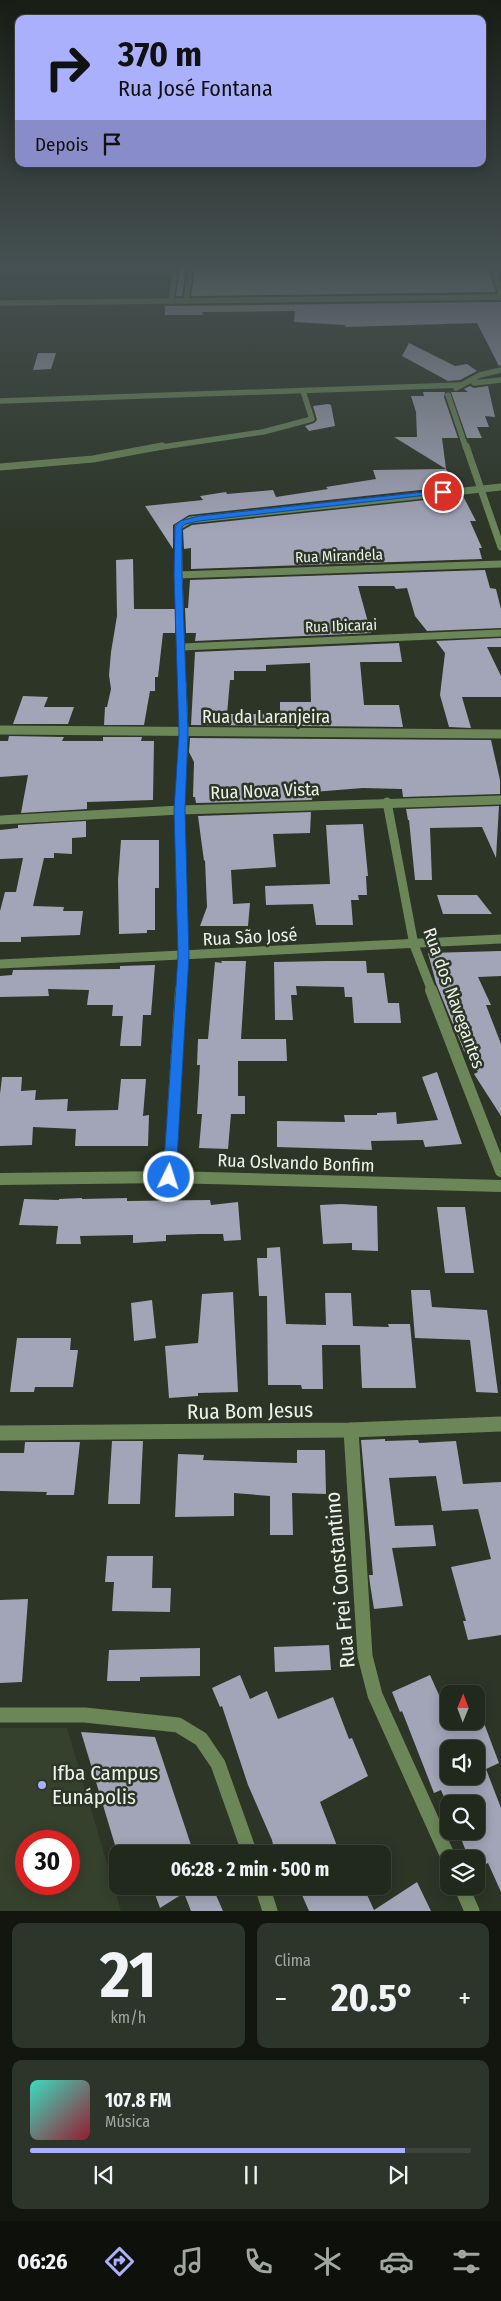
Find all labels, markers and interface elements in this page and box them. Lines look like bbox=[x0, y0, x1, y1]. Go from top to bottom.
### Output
text: 370 m bbox=[118, 33, 202, 75]
icon: right bbox=[35, 35, 100, 100]
text: Rua José Fontana bbox=[118, 75, 273, 102]
icon: arrive bbox=[98, 130, 126, 158]
text: Depois bbox=[35, 133, 88, 156]
pin bbox=[422, 471, 464, 513]
icon: arrive bbox=[429, 478, 457, 506]
street label: Rua Mirandela bbox=[295, 545, 383, 567]
street label: Rua Ibicarai bbox=[305, 616, 377, 636]
street label: Rua da Laranjeira bbox=[202, 706, 330, 728]
street label: Rua Nova Vista bbox=[210, 778, 320, 804]
street label: Rua São José bbox=[202, 924, 298, 950]
street label: Rua dos Navegantes bbox=[418, 925, 490, 1072]
street label: Rua Oslvando Bonfim bbox=[217, 1149, 375, 1177]
position arrow bbox=[142, 1150, 194, 1202]
street label: Rua Bom Jesus bbox=[187, 1397, 313, 1425]
street label: Rua Frei Constantino bbox=[319, 1491, 361, 1669]
north arrow bbox=[440, 1685, 485, 1730]
map controls bbox=[440, 1685, 485, 1895]
button: sound bbox=[440, 1740, 485, 1785]
place label: Ifba Campus Eunápolis bbox=[52, 1760, 158, 1810]
marker: Ifba Campus Eunápolis bbox=[36, 1779, 48, 1791]
button: search bbox=[440, 1795, 485, 1840]
speed limit sign: 30 bbox=[15, 1830, 80, 1895]
button: layers bbox=[440, 1850, 485, 1895]
text: 06:28 · 2 min · 500 m bbox=[171, 1858, 329, 1881]
text: 21 bbox=[100, 1936, 157, 2014]
text: Clima bbox=[275, 1951, 311, 1970]
text: 20.5° bbox=[331, 1975, 414, 2021]
text: − bbox=[275, 1982, 287, 2015]
text: + bbox=[458, 1982, 471, 2015]
text: km/h bbox=[110, 2008, 146, 2027]
text: 107.8 FM bbox=[105, 2089, 171, 2112]
text: Música bbox=[105, 2112, 150, 2131]
icon: previous bbox=[90, 2161, 118, 2189]
icon: pause bbox=[237, 2161, 265, 2189]
icon: next bbox=[384, 2161, 412, 2189]
icon: directions bbox=[102, 2244, 137, 2279]
icon: music bbox=[171, 2244, 206, 2279]
icon: phone bbox=[241, 2244, 276, 2279]
icon: climate bbox=[310, 2244, 345, 2279]
icon: car bbox=[379, 2244, 414, 2279]
icon: filters bbox=[449, 2244, 484, 2279]
text: 06:26 bbox=[17, 2248, 67, 2275]

